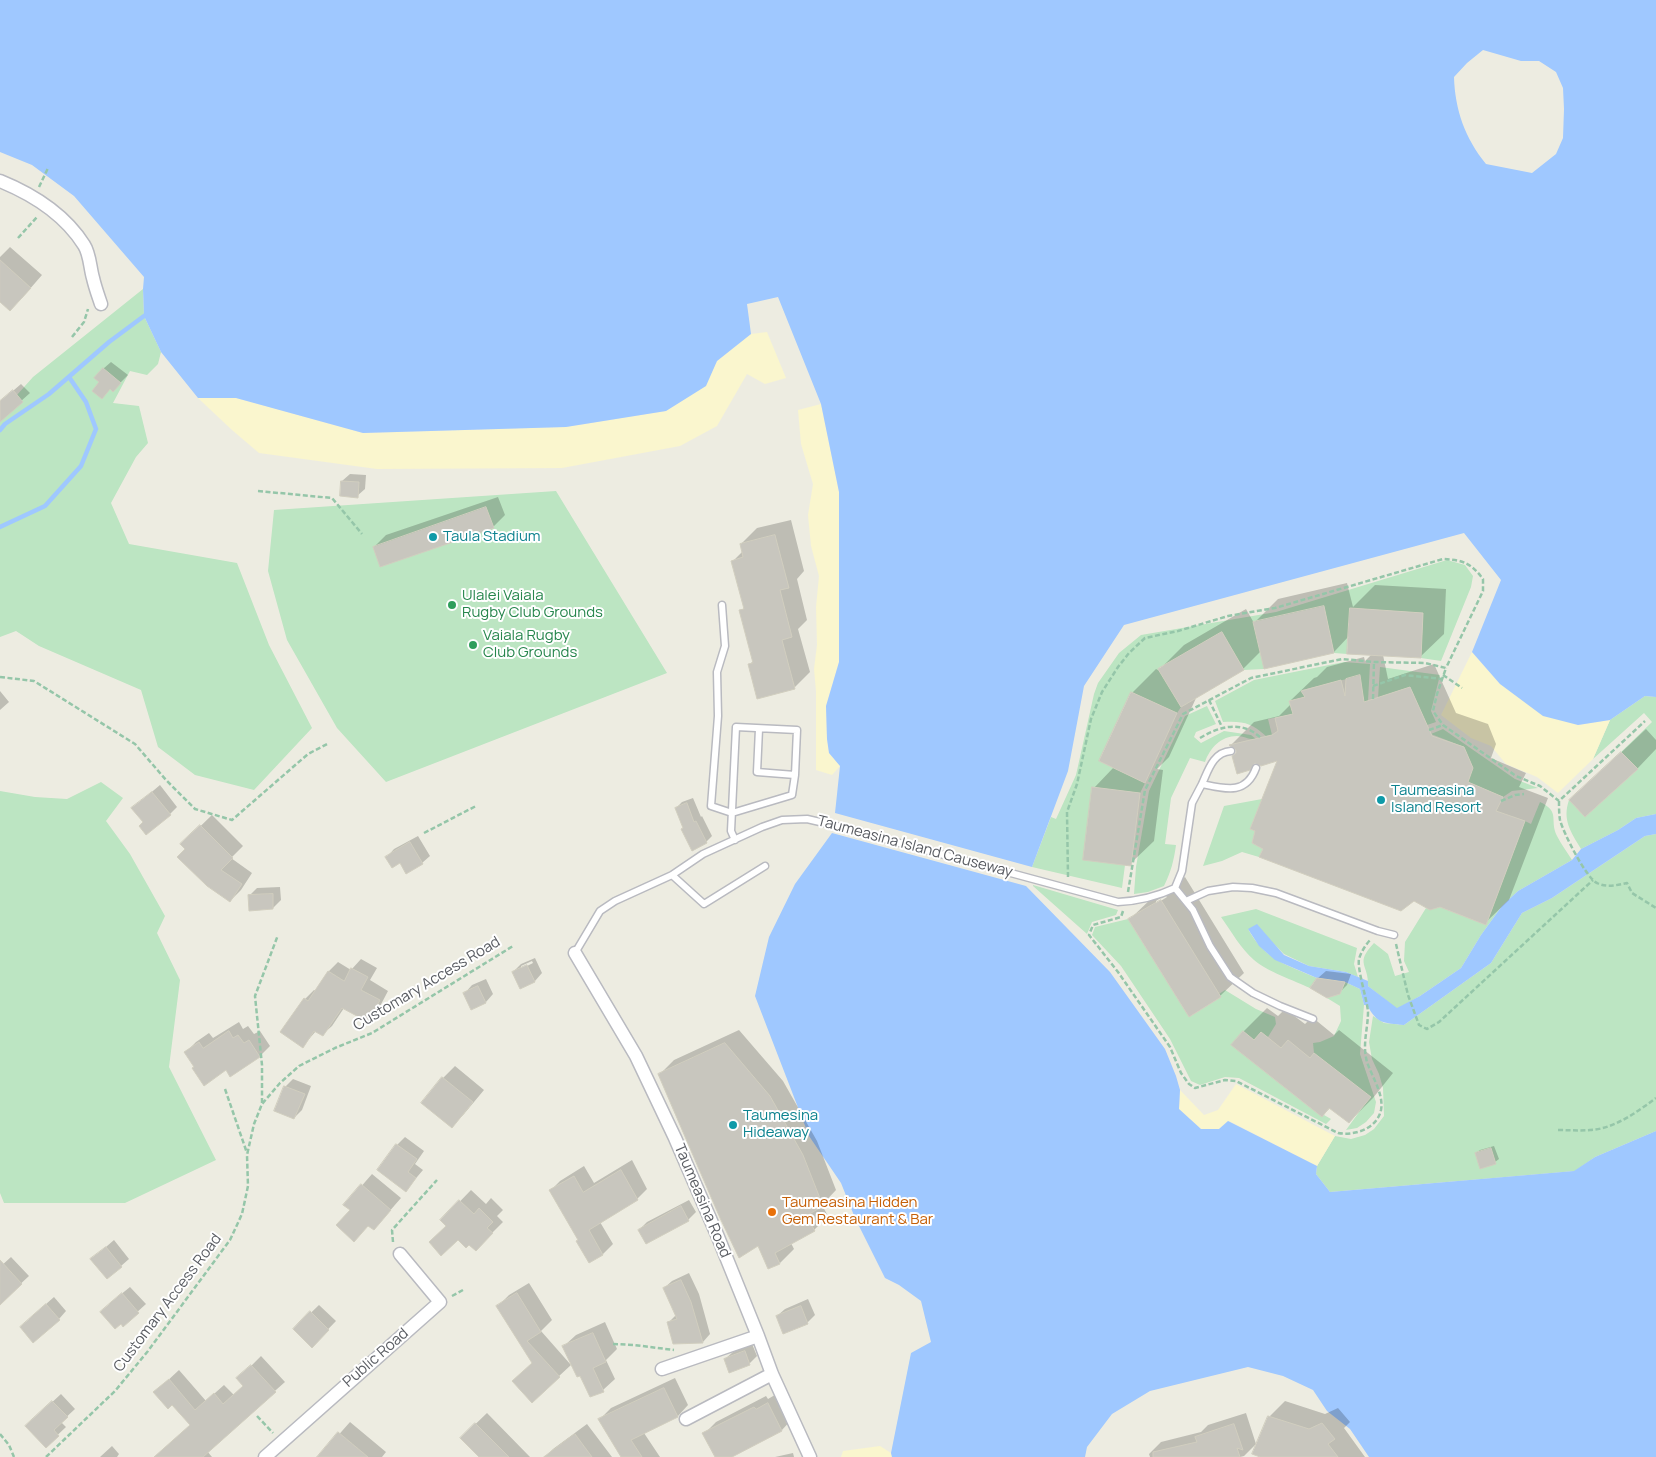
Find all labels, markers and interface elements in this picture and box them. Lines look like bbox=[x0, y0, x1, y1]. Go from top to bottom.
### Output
place label: Taula Stadium bbox=[443, 528, 541, 546]
marker: Taula Stadium bbox=[427, 531, 439, 543]
place label: Ulalei Vaiala Rugby Club Grounds bbox=[462, 587, 603, 622]
marker: Ulalei Vaiala Rugby Club Grounds bbox=[446, 599, 458, 611]
place label: Vaiala Rugby Club Grounds bbox=[483, 627, 577, 662]
marker: Vaiala Rugby Club Grounds bbox=[467, 639, 479, 651]
place label: Taumeasina Island Resort bbox=[1391, 782, 1481, 817]
marker: Taumeasina Island Resort bbox=[1375, 794, 1387, 806]
street label: Taumeasina Island Causeway bbox=[815, 812, 1015, 882]
street label: Customary Access Road bbox=[350, 933, 504, 1035]
place label: Taumesina Hideaway bbox=[743, 1107, 818, 1142]
marker: Taumesina Hideaway bbox=[727, 1119, 739, 1131]
street label: Taumeasina Road bbox=[670, 1141, 734, 1261]
place label: Taumeasina Hidden Gem Restaurant & Bar bbox=[782, 1194, 933, 1229]
marker: Taumeasina Hidden Gem Restaurant & Bar bbox=[766, 1206, 778, 1218]
street label: Customary Access Road bbox=[110, 1230, 226, 1376]
street label: Public Road bbox=[340, 1325, 412, 1391]

